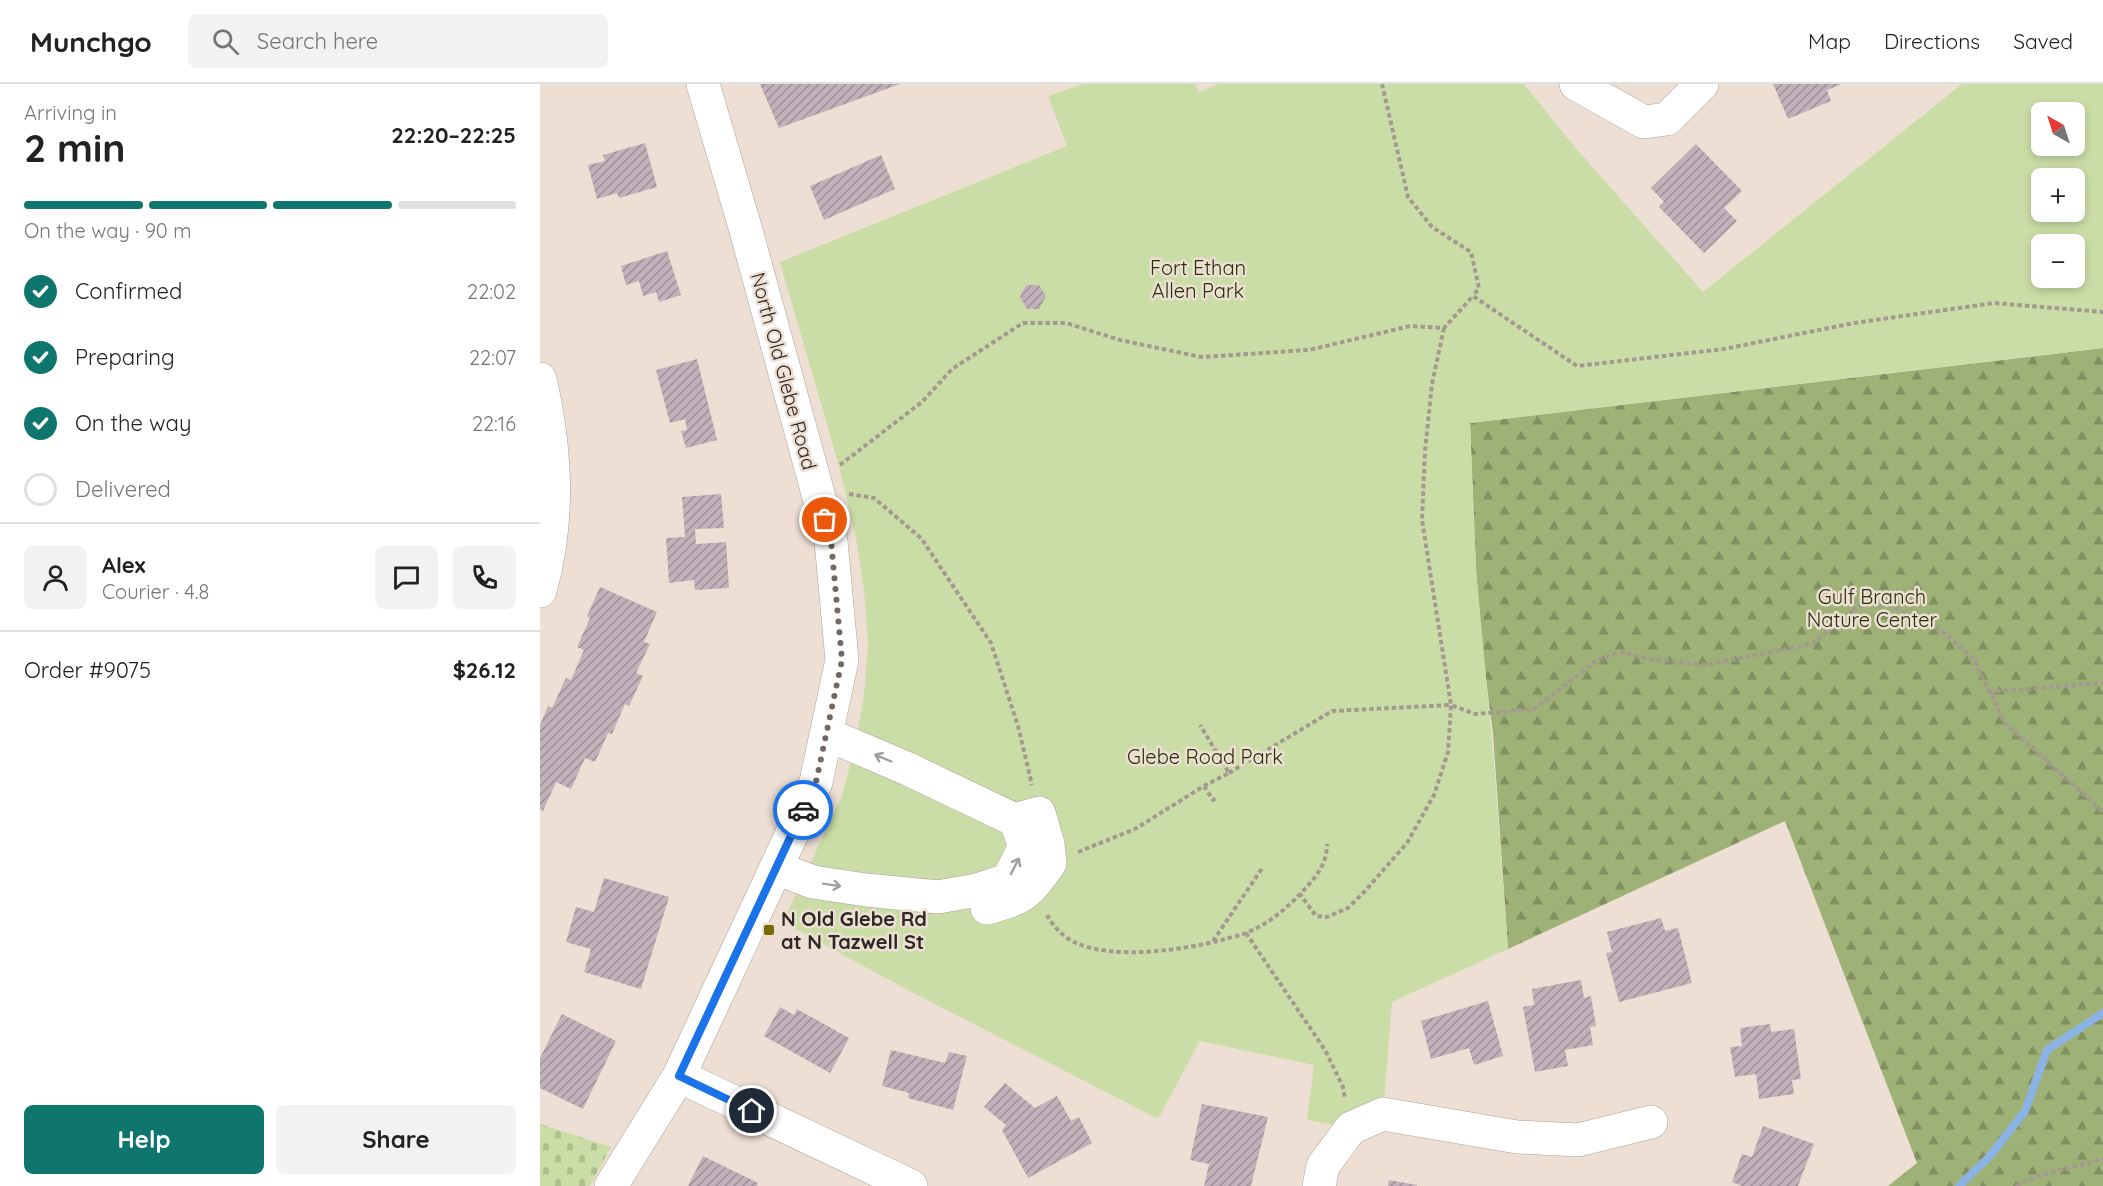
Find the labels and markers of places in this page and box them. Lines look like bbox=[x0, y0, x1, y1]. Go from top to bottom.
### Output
pin bbox=[799, 494, 850, 545]
place label: N Old Glebe Rd at N Tazwell St bbox=[781, 906, 927, 954]
marker: N Old Glebe Rd at N Tazwell St bbox=[762, 923, 776, 937]
pin bbox=[726, 1085, 777, 1136]

